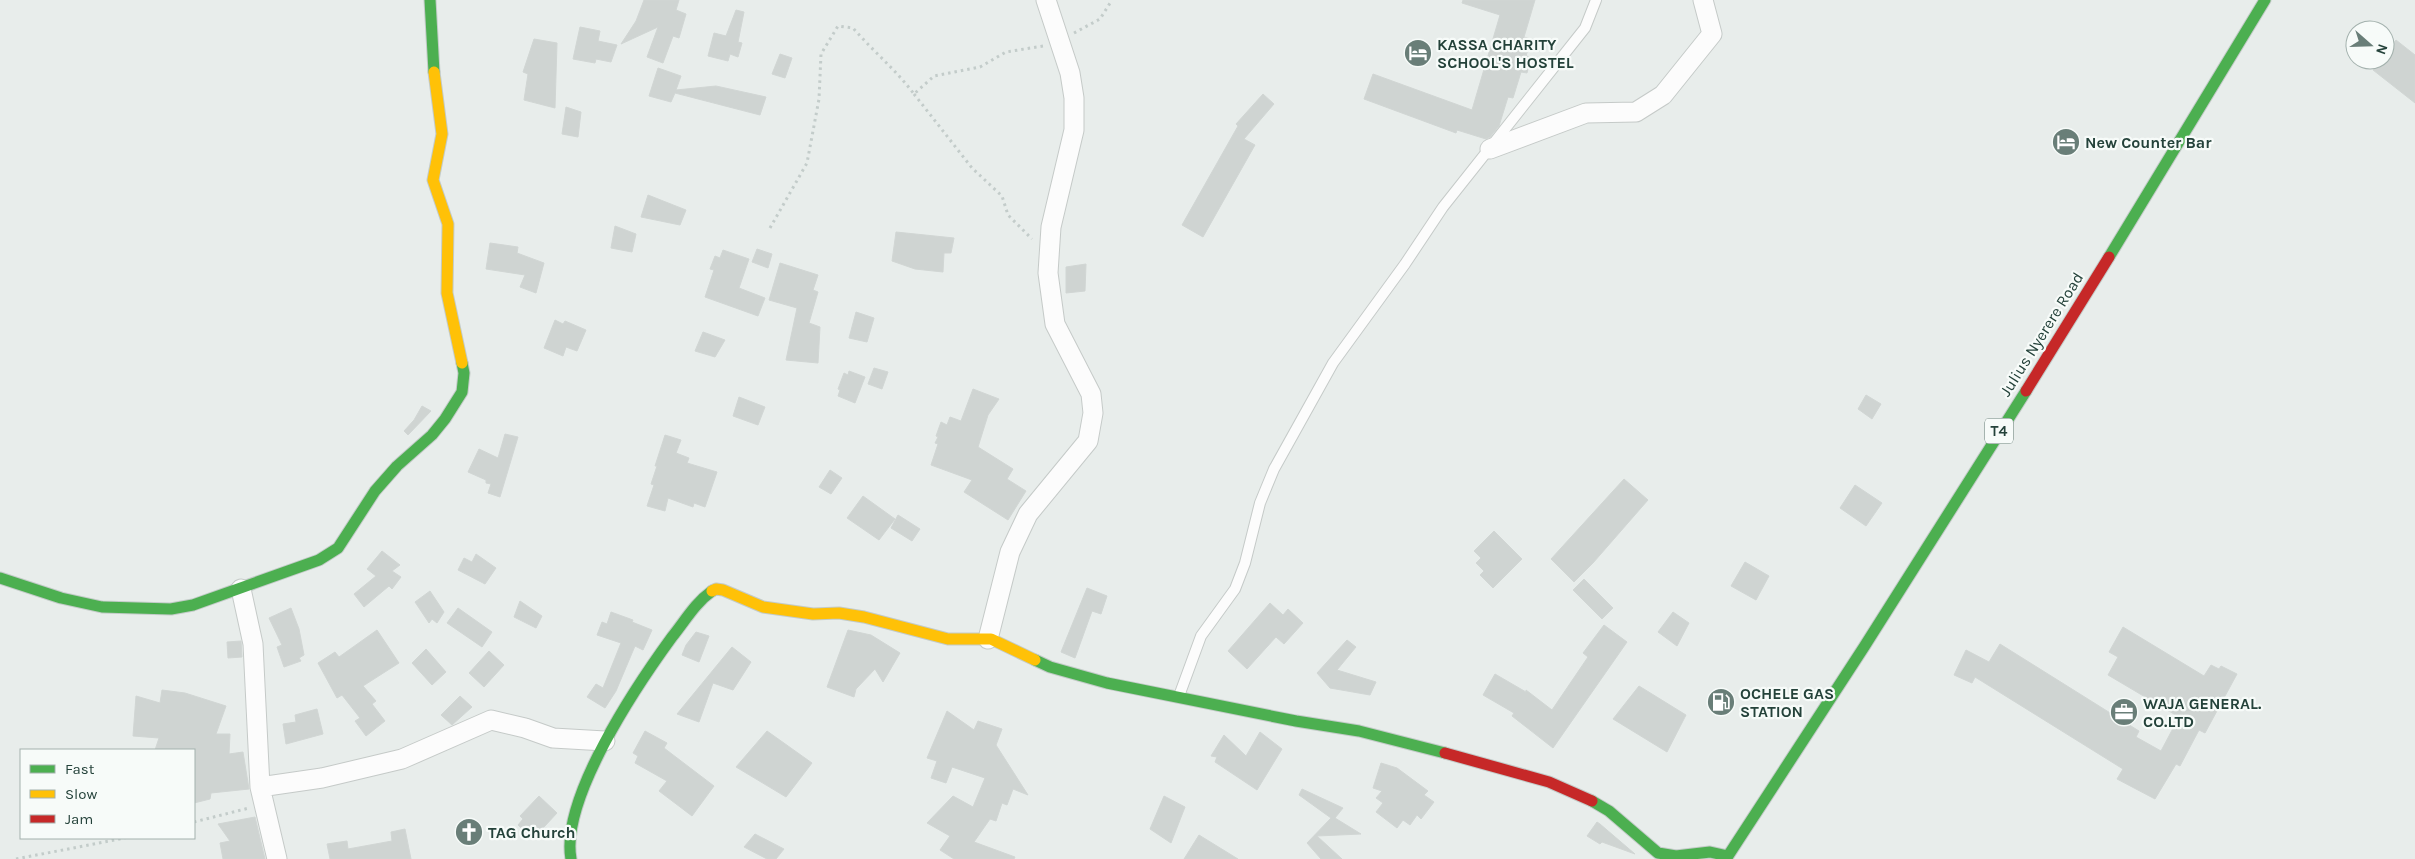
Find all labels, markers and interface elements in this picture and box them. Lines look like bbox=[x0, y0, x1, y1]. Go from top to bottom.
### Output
north arrow bbox=[2345, 20, 2395, 70]
place label: KASSA CHARITY SCHOOL'S HOSTEL bbox=[1437, 35, 1574, 72]
hotel icon: KASSA CHARITY SCHOOL'S HOSTEL bbox=[1403, 38, 1433, 68]
text: N bbox=[2372, 42, 2391, 57]
hotel icon: New Counter Bar bbox=[2051, 127, 2081, 157]
place label: New Counter Bar bbox=[2085, 133, 2212, 152]
street label: Julius Nyerere Road bbox=[1996, 269, 2087, 400]
road number: T4 bbox=[1985, 418, 2013, 444]
place label: OCHELE GAS STATION bbox=[1740, 684, 1834, 721]
fuel station icon: OCHELE GAS STATION bbox=[1706, 687, 1736, 717]
place label: WAJA GENERAL. CO.LTD bbox=[2143, 694, 2262, 731]
office icon: WAJA GENERAL. CO.LTD bbox=[2109, 697, 2139, 727]
legend bbox=[20, 749, 195, 839]
text: Fast bbox=[65, 760, 95, 778]
text: Slow bbox=[65, 785, 97, 803]
text: Jam bbox=[65, 810, 93, 828]
church icon: TAG Church bbox=[454, 817, 484, 847]
place label: TAG Church bbox=[488, 823, 576, 842]

